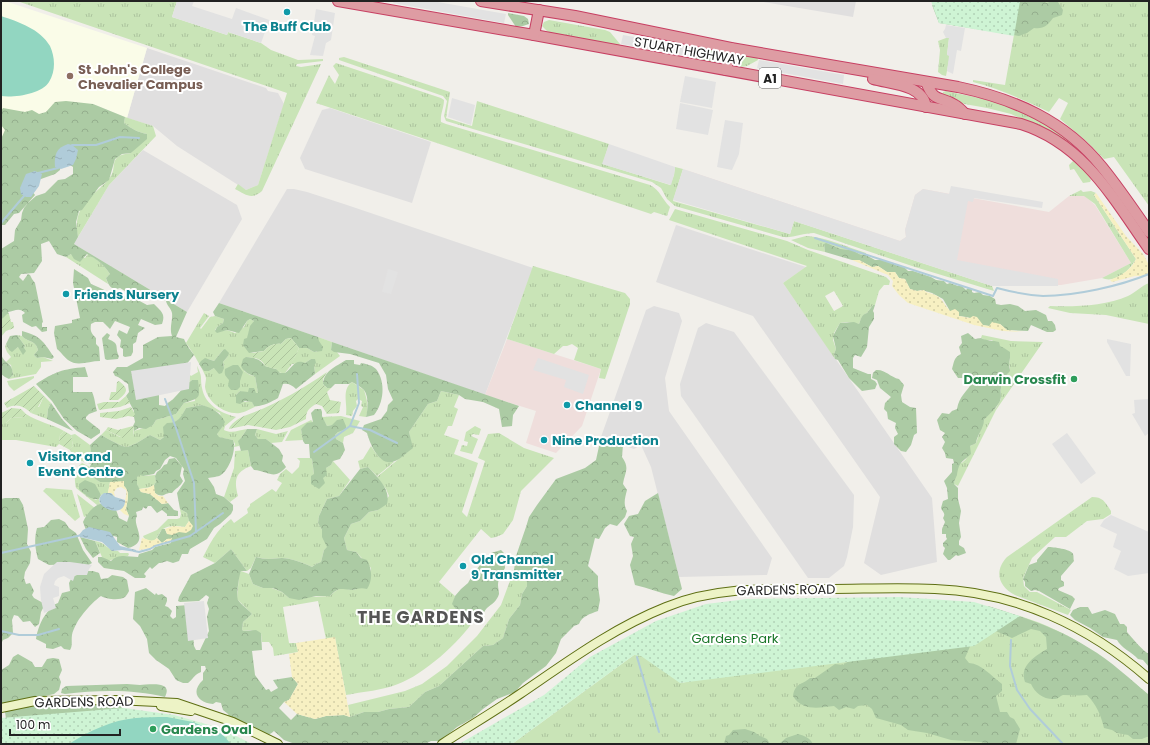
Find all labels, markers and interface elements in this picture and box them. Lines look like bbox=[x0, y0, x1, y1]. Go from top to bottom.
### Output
marker: The Buff Club bbox=[282, 7, 292, 17]
place label: The Buff Club bbox=[243, 17, 331, 36]
street label: STUART HIGHWAY bbox=[633, 32, 746, 70]
place label: St John's College Chevalier Campus bbox=[78, 60, 203, 94]
road number: A1 bbox=[759, 68, 781, 88]
marker: St John's College Chevalier Campus bbox=[65, 71, 75, 81]
place label: Friends Nursery bbox=[74, 285, 180, 304]
marker: Friends Nursery bbox=[61, 289, 71, 299]
place label: Darwin Crossfit bbox=[963, 370, 1066, 389]
marker: Darwin Crossfit bbox=[1069, 374, 1079, 384]
place label: Channel 9 bbox=[575, 396, 643, 415]
marker: Channel 9 bbox=[562, 400, 572, 410]
place label: Nine Production bbox=[552, 431, 659, 450]
marker: Nine Production bbox=[539, 435, 549, 445]
place label: Visitor and Event Centre bbox=[38, 447, 124, 481]
marker: Visitor and Event Centre bbox=[25, 458, 35, 468]
place label: Old Channel 9 Transmitter bbox=[471, 550, 562, 584]
marker: Old Channel 9 Transmitter bbox=[458, 561, 468, 571]
street label: GARDENS ROAD bbox=[736, 580, 836, 600]
district label: THE GARDENS bbox=[357, 605, 485, 629]
park label: Gardens Park bbox=[691, 629, 779, 648]
street label: GARDENS ROAD bbox=[34, 692, 134, 712]
scale bar bbox=[10, 711, 120, 737]
text: 100 m bbox=[16, 716, 50, 733]
place label: Gardens Oval bbox=[161, 720, 252, 739]
marker: Gardens Oval bbox=[148, 724, 158, 734]

